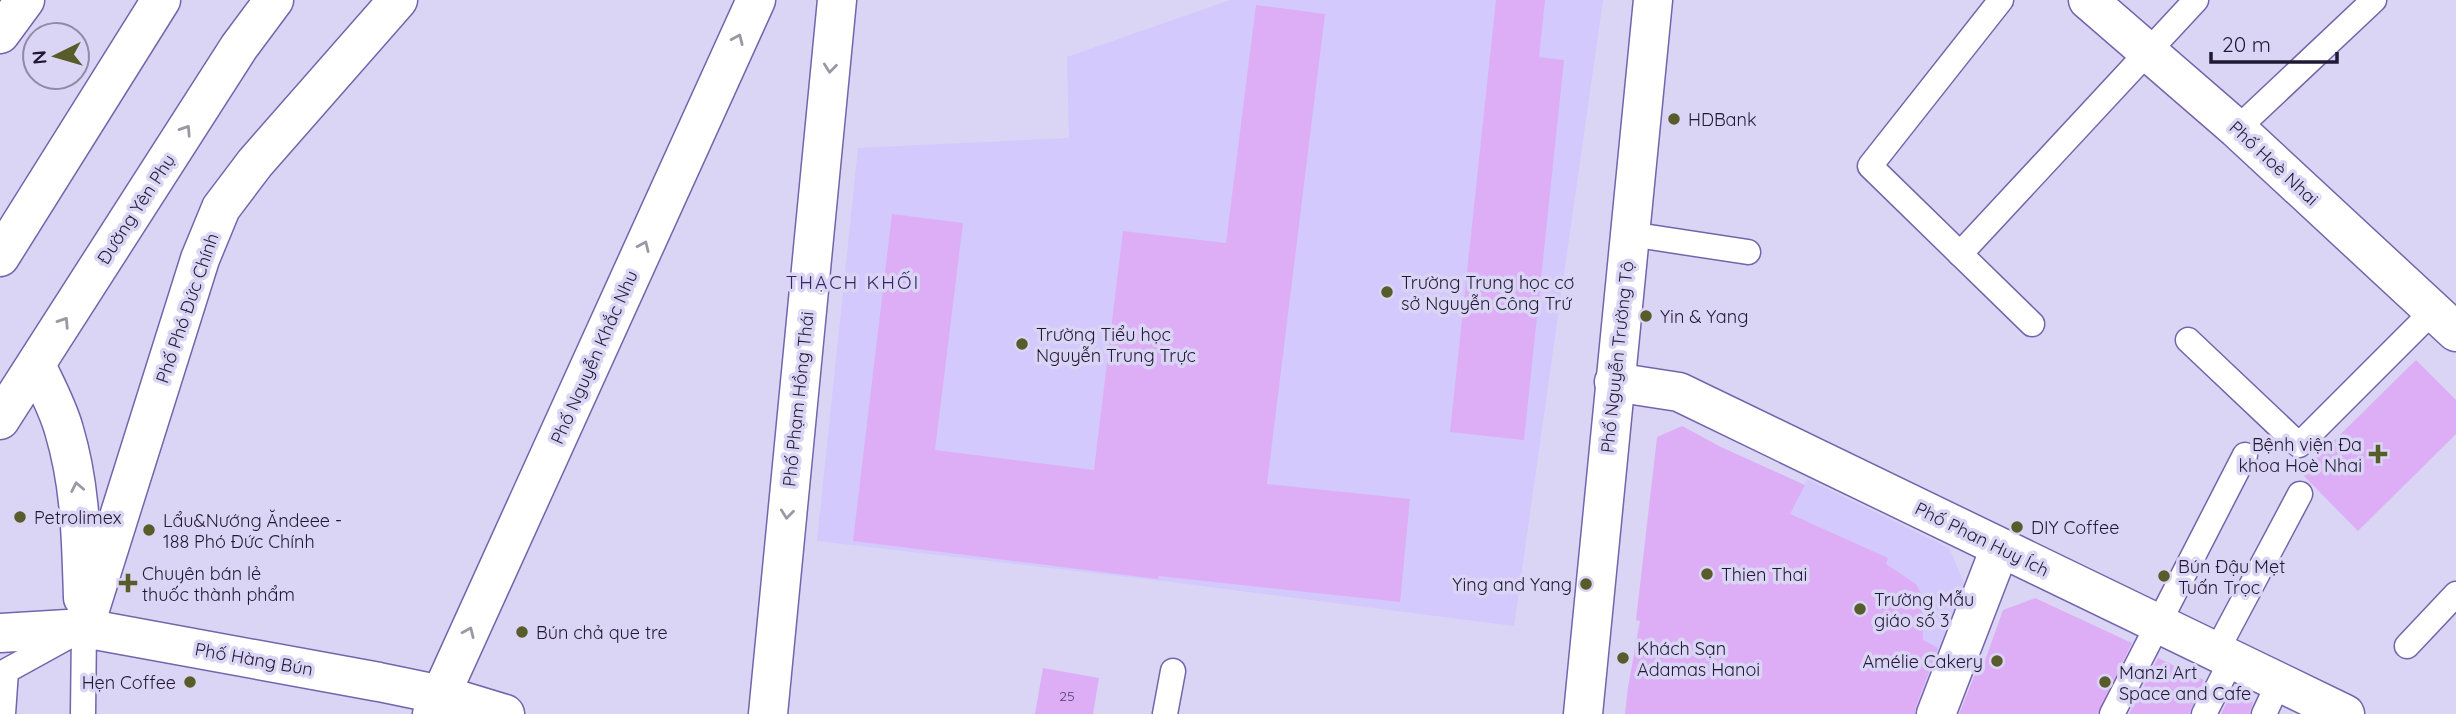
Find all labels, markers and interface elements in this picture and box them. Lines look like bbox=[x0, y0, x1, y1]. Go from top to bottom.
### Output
north arrow bbox=[21, 21, 91, 91]
scale bar bbox=[2211, 21, 2337, 65]
text: 20 m bbox=[2222, 31, 2271, 57]
one-way arrow bbox=[730, 34, 744, 46]
text: N bbox=[27, 49, 52, 65]
one-way arrow bbox=[823, 63, 838, 74]
place label: HDBank bbox=[1688, 108, 1757, 131]
marker: HDBank bbox=[1666, 111, 1682, 127]
street label: Phố Hoè Nhai bbox=[2225, 116, 2323, 210]
one-way arrow bbox=[178, 125, 191, 138]
street label: Đường Yên Phụ bbox=[92, 150, 180, 268]
street label: Phố Phó Đức Chính bbox=[151, 230, 223, 386]
one-way arrow bbox=[636, 241, 650, 254]
street label: Phố Nguyễn Trường Tộ bbox=[1595, 260, 1639, 454]
street label: Phố Nguyễn Khắc Nhu bbox=[545, 266, 643, 448]
district label: THẠCH KHỐI bbox=[786, 270, 920, 294]
place label: Trường Trung học cơ sở Nguyễn Công Trứ bbox=[1401, 271, 1574, 315]
marker: Trường Trung học cơ sở Nguyễn Công Trứ bbox=[1379, 284, 1395, 300]
place label: Yin & Yang bbox=[1660, 305, 1748, 328]
marker: Yin & Yang bbox=[1638, 308, 1654, 324]
street label: Phố Phạm Hồng Thái bbox=[777, 310, 819, 488]
one-way arrow bbox=[55, 317, 68, 330]
place label: Trường Tiểu học Nguyễn Trung Trực bbox=[1036, 323, 1196, 367]
marker: Trường Tiểu học Nguyễn Trung Trực bbox=[1014, 336, 1030, 352]
place label: Bệnh viện Đa khoa Hoè Nhai bbox=[2239, 433, 2362, 477]
marker: Bệnh viện Đa khoa Hoè Nhai bbox=[2368, 444, 2388, 464]
one-way arrow bbox=[70, 481, 85, 493]
street label: Phố Phan Huy Ích bbox=[1911, 497, 2053, 581]
place label: Petrolimex bbox=[34, 506, 122, 529]
marker: Petrolimex bbox=[12, 509, 28, 525]
place label: Lẩu&Nướng Ăndeee - 188 Phó Đức Chính bbox=[163, 509, 342, 553]
one-way arrow bbox=[780, 509, 795, 520]
place label: DIY Coffee bbox=[2031, 516, 2119, 539]
marker: DIY Coffee bbox=[2009, 519, 2025, 535]
marker: Lẩu&Nướng Ăndeee - 188 Phó Đức Chính bbox=[141, 522, 157, 538]
place label: Bún Đậu Mẹt Tuấn Trọc bbox=[2178, 555, 2285, 599]
place label: Chuyên bán lẻ thuốc thành phẩm bbox=[142, 562, 295, 606]
place label: Thien Thai bbox=[1721, 563, 1807, 586]
marker: Thien Thai bbox=[1699, 566, 1715, 582]
marker: Bún Đậu Mẹt Tuấn Trọc bbox=[2156, 568, 2172, 584]
place label: Ying and Yang bbox=[1452, 573, 1572, 596]
marker: Chuyên bán lẻ thuốc thành phẩm bbox=[120, 575, 136, 591]
marker: Ying and Yang bbox=[1578, 576, 1594, 592]
place label: Trường Mẫu giáo số 3 bbox=[1874, 588, 1974, 632]
marker: Trường Mẫu giáo số 3 bbox=[1852, 601, 1868, 617]
place label: Bún chả que tre bbox=[536, 621, 668, 644]
marker: Bún chả que tre bbox=[514, 624, 530, 640]
one-way arrow bbox=[461, 627, 475, 639]
street label: Phố Hàng Bún bbox=[193, 637, 315, 681]
place label: Khách Sạn Adamas Hanoi bbox=[1637, 637, 1760, 681]
marker: Khách Sạn Adamas Hanoi bbox=[1615, 650, 1631, 666]
place label: Amélie Cakery bbox=[1862, 650, 1983, 673]
marker: Amélie Cakery bbox=[1989, 653, 2005, 669]
place label: Manzi Art Space and Cafe bbox=[2119, 661, 2251, 705]
place label: Hẹn Coffee bbox=[82, 671, 176, 694]
marker: Hẹn Coffee bbox=[182, 674, 198, 690]
marker: Manzi Art Space and Cafe bbox=[2097, 674, 2113, 690]
house number: 25 bbox=[1059, 687, 1075, 705]

